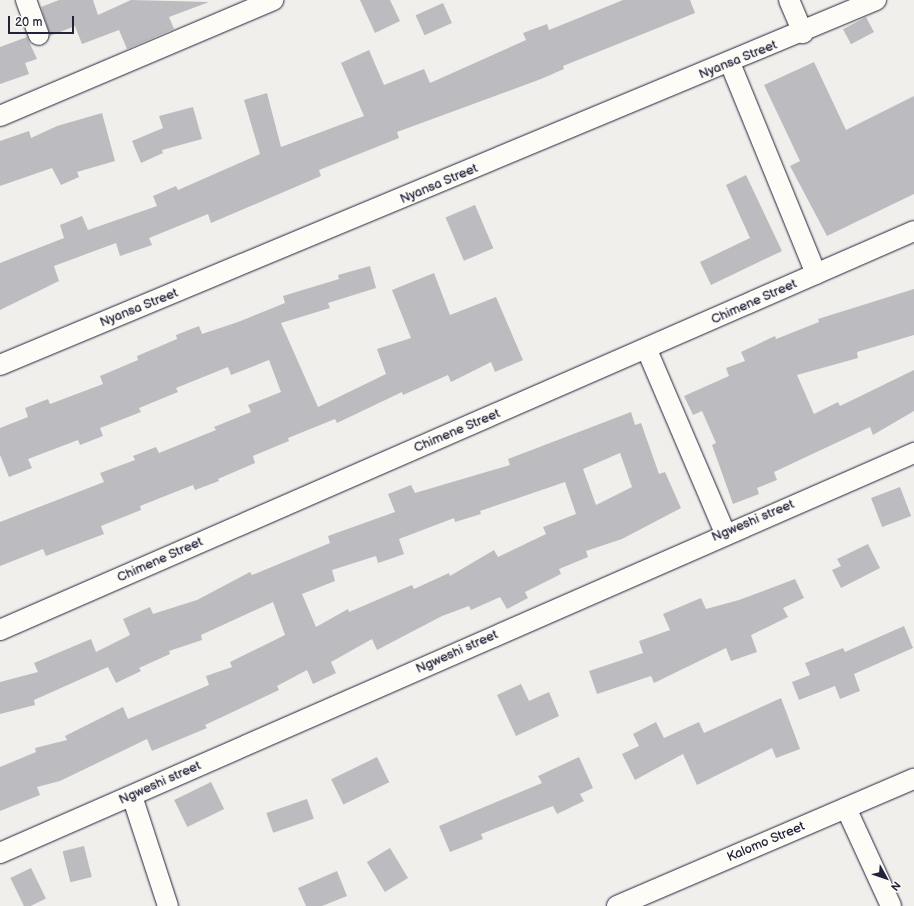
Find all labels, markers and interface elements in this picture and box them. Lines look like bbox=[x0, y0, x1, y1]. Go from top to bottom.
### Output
scale bar bbox=[10, 8, 76, 34]
text: 20 m bbox=[15, 15, 42, 30]
street label: Nyansa Street bbox=[697, 37, 779, 83]
street label: Nyansa Street bbox=[398, 161, 480, 207]
street label: Chimene Street bbox=[709, 276, 799, 328]
street label: Nyansa Street bbox=[98, 285, 180, 331]
street label: Chimene Street bbox=[412, 406, 502, 456]
street label: Ngweshi street bbox=[709, 497, 797, 545]
street label: Chimene Street bbox=[115, 534, 205, 586]
street label: Ngweshi street bbox=[414, 627, 500, 677]
street label: Ngweshi street bbox=[117, 758, 203, 808]
street label: Kalomo Street bbox=[725, 819, 807, 865]
north arrow bbox=[866, 858, 906, 898]
text: N bbox=[888, 879, 903, 893]

